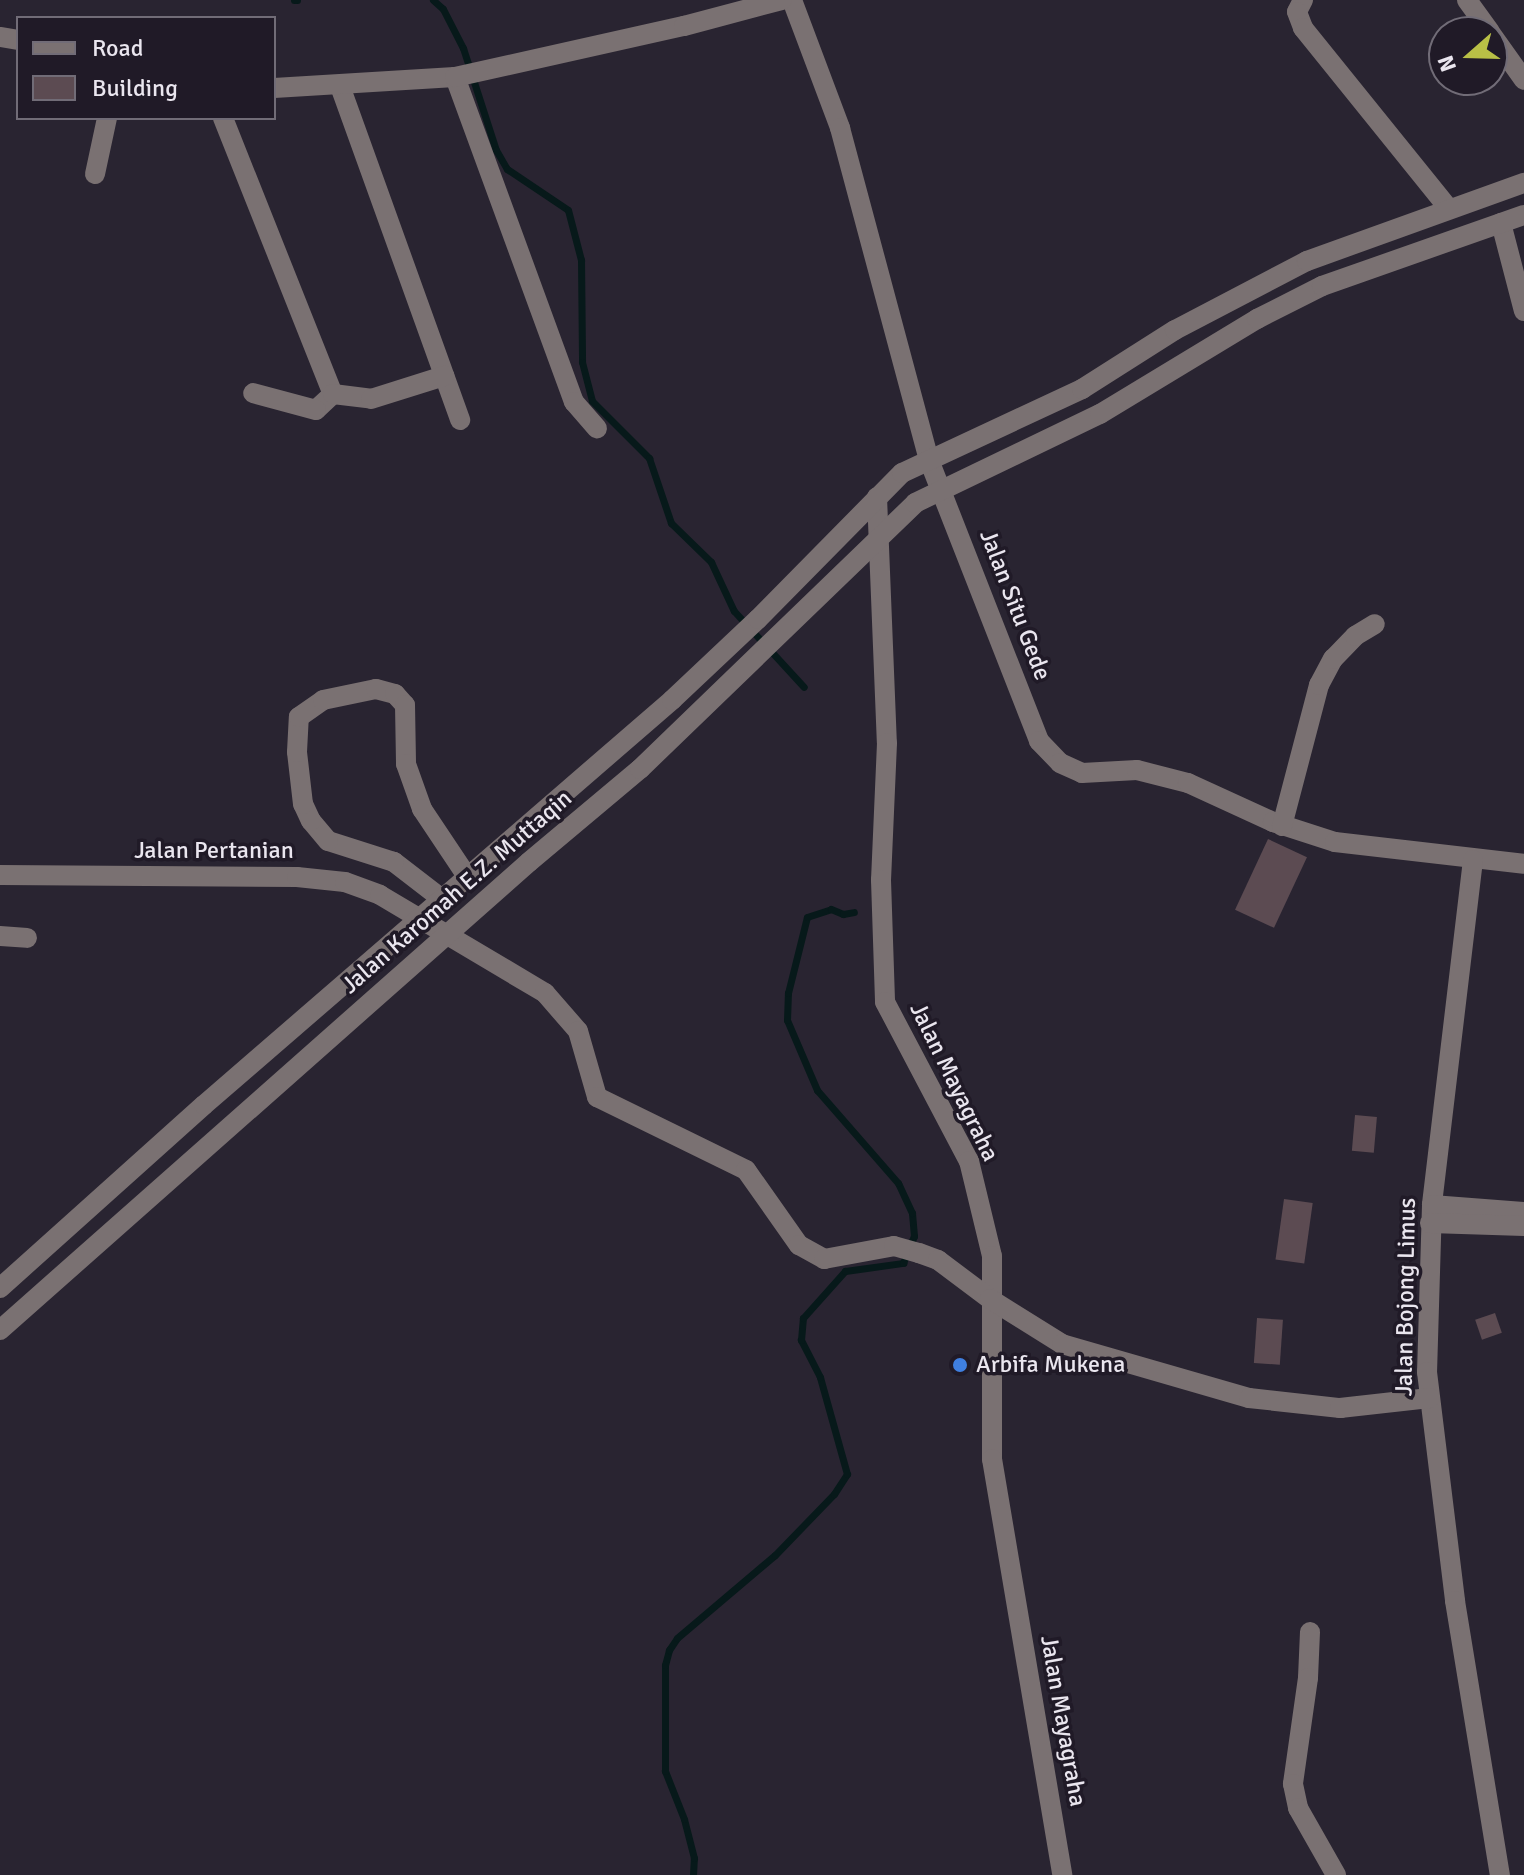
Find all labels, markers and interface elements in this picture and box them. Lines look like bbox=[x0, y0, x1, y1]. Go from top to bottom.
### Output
legend bbox=[16, 16, 276, 120]
north arrow bbox=[1428, 16, 1508, 96]
text: Road bbox=[92, 33, 143, 63]
text: N bbox=[1432, 52, 1462, 76]
text: Building bbox=[92, 73, 178, 103]
street label: Jalan Situ Gede bbox=[973, 526, 1057, 684]
street label: Jalan Karomah E.Z. Muttaqin bbox=[336, 784, 578, 1000]
street label: Jalan Pertanian bbox=[134, 837, 294, 865]
street label: Jalan Mayagraha bbox=[903, 998, 1005, 1166]
street label: Jalan Bojong Limus bbox=[1390, 1198, 1422, 1396]
place label: Arbifa Mukena bbox=[976, 1351, 1125, 1379]
marker: Arbifa Mukena bbox=[951, 1356, 969, 1374]
street label: Jalan Mayagraha bbox=[1034, 1633, 1092, 1809]

